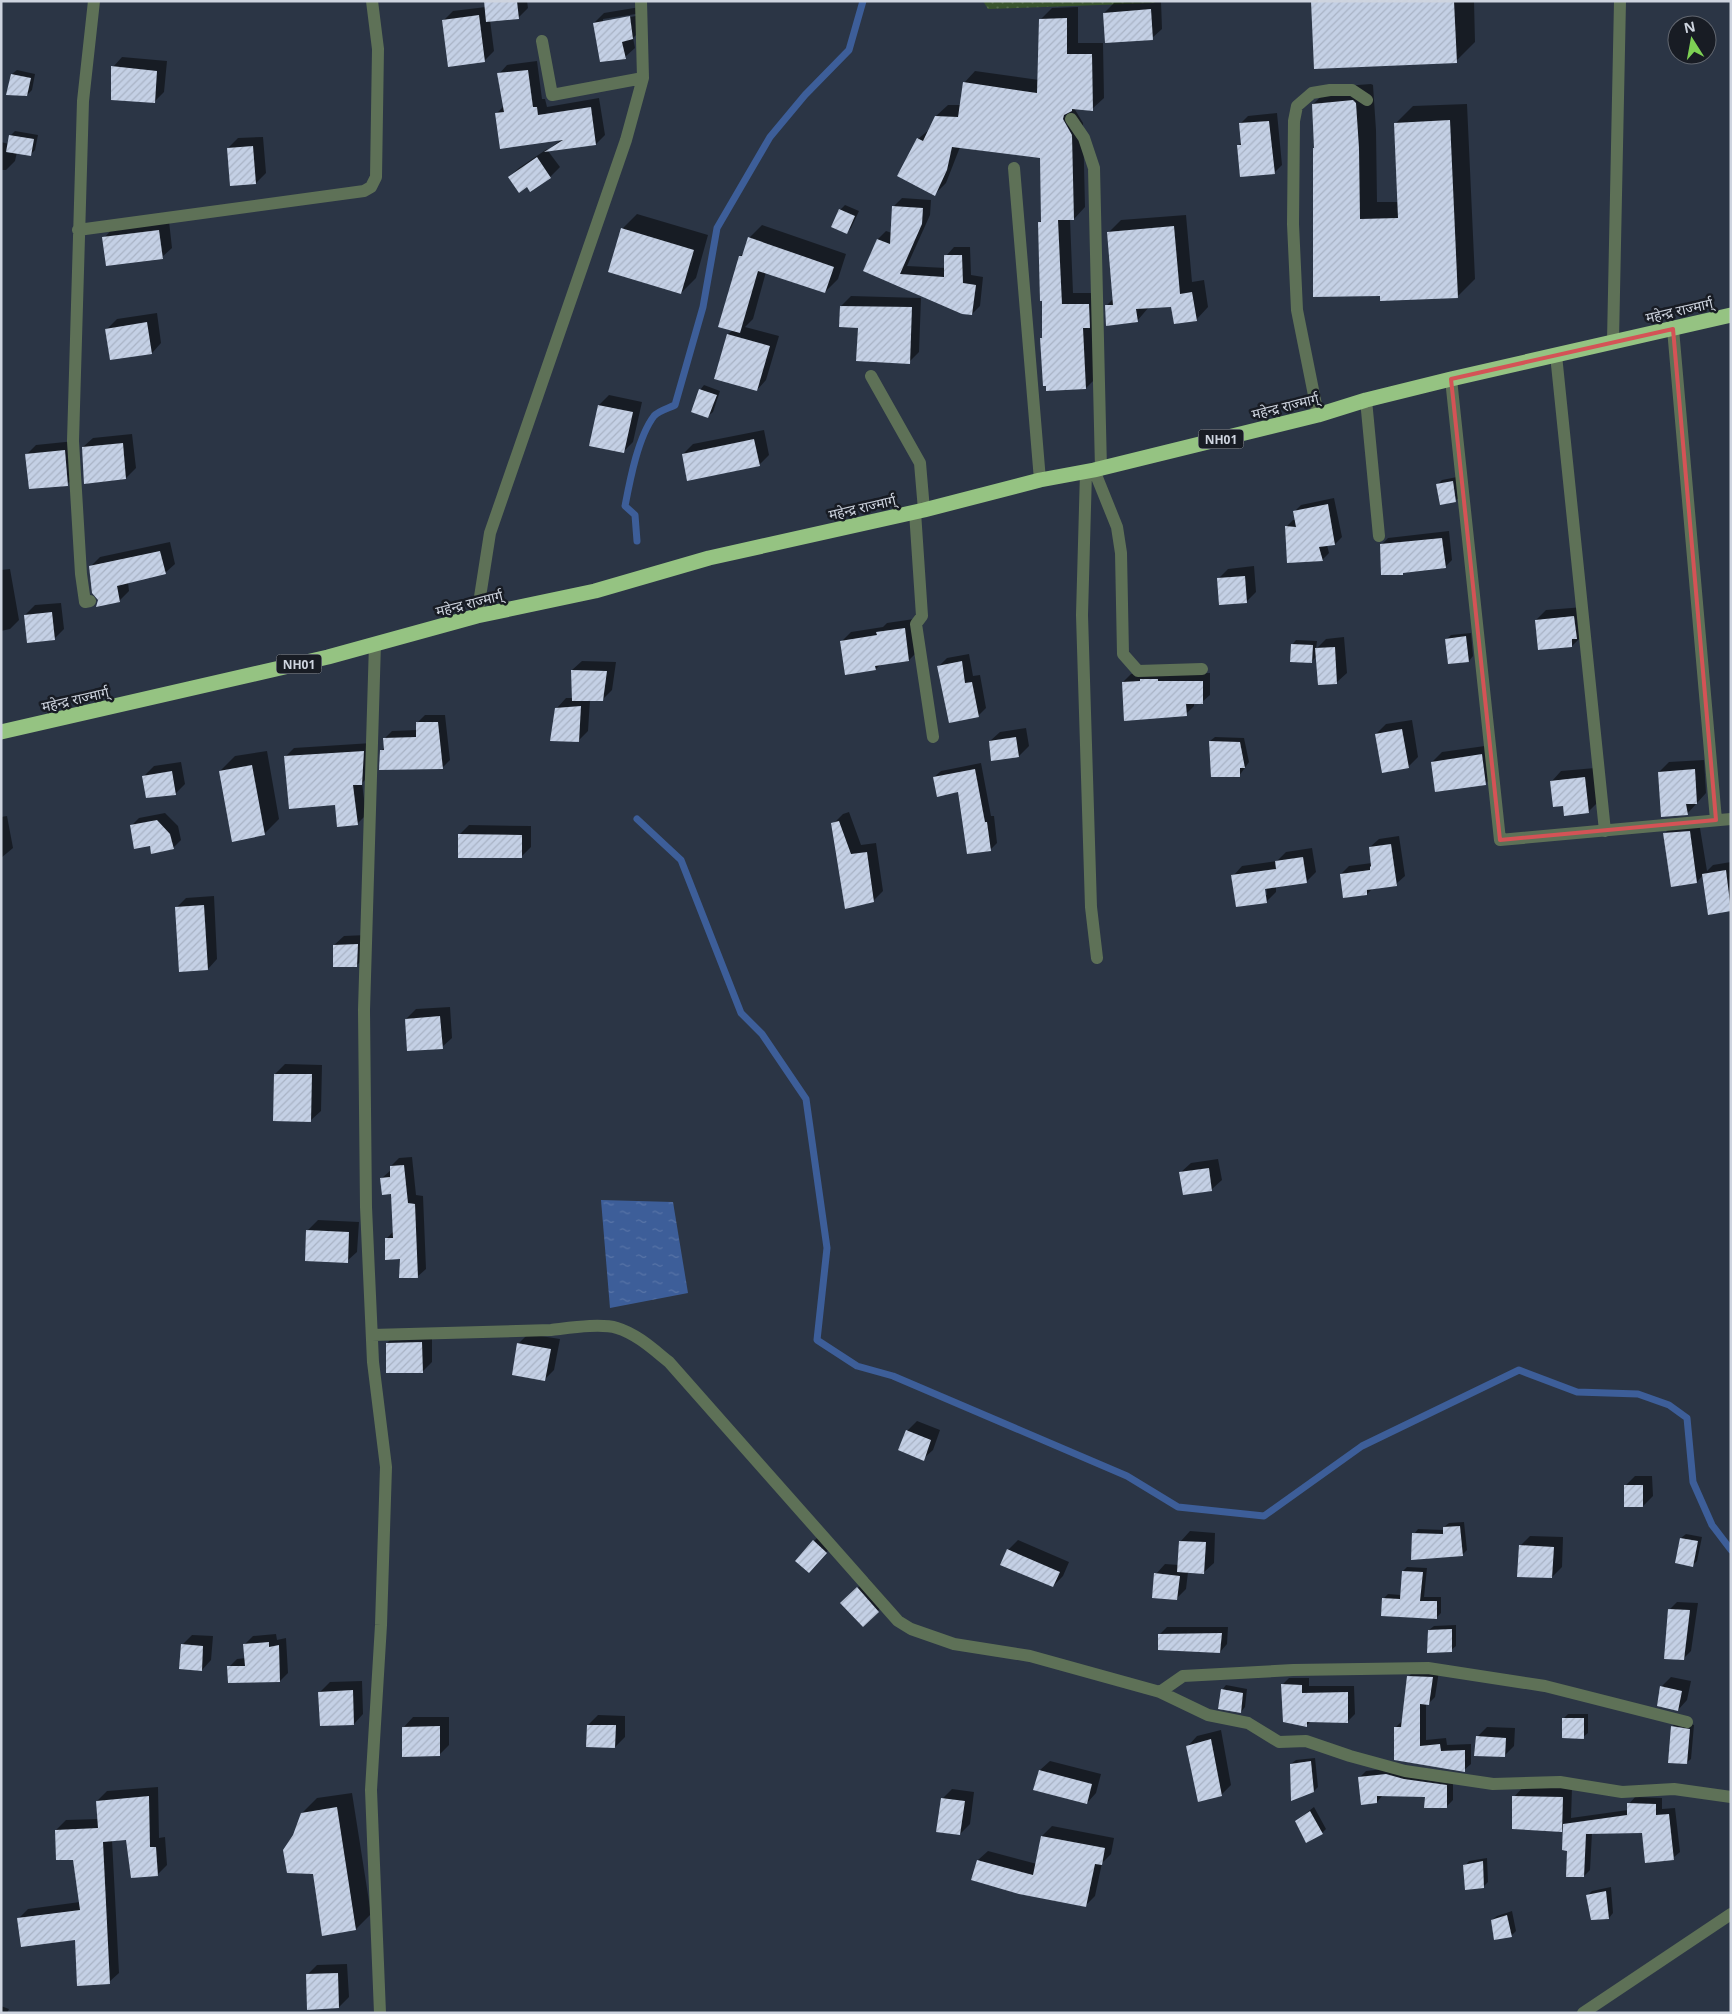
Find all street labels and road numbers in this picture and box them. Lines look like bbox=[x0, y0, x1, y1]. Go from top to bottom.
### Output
street label: महेन्द्र राज्मार्ग् bbox=[1644, 293, 1717, 328]
street label: महेन्द्र राज्मार्ग् bbox=[1249, 388, 1323, 424]
road number: NH01 bbox=[1198, 429, 1244, 448]
street label: महेन्द्र राज्मार्ग् bbox=[827, 490, 900, 525]
street label: महेन्द्र राज्मार्ग् bbox=[433, 585, 507, 621]
road number: NH01 bbox=[276, 654, 322, 674]
street label: महेन्द्र राज्मार्ग् bbox=[40, 682, 113, 717]

